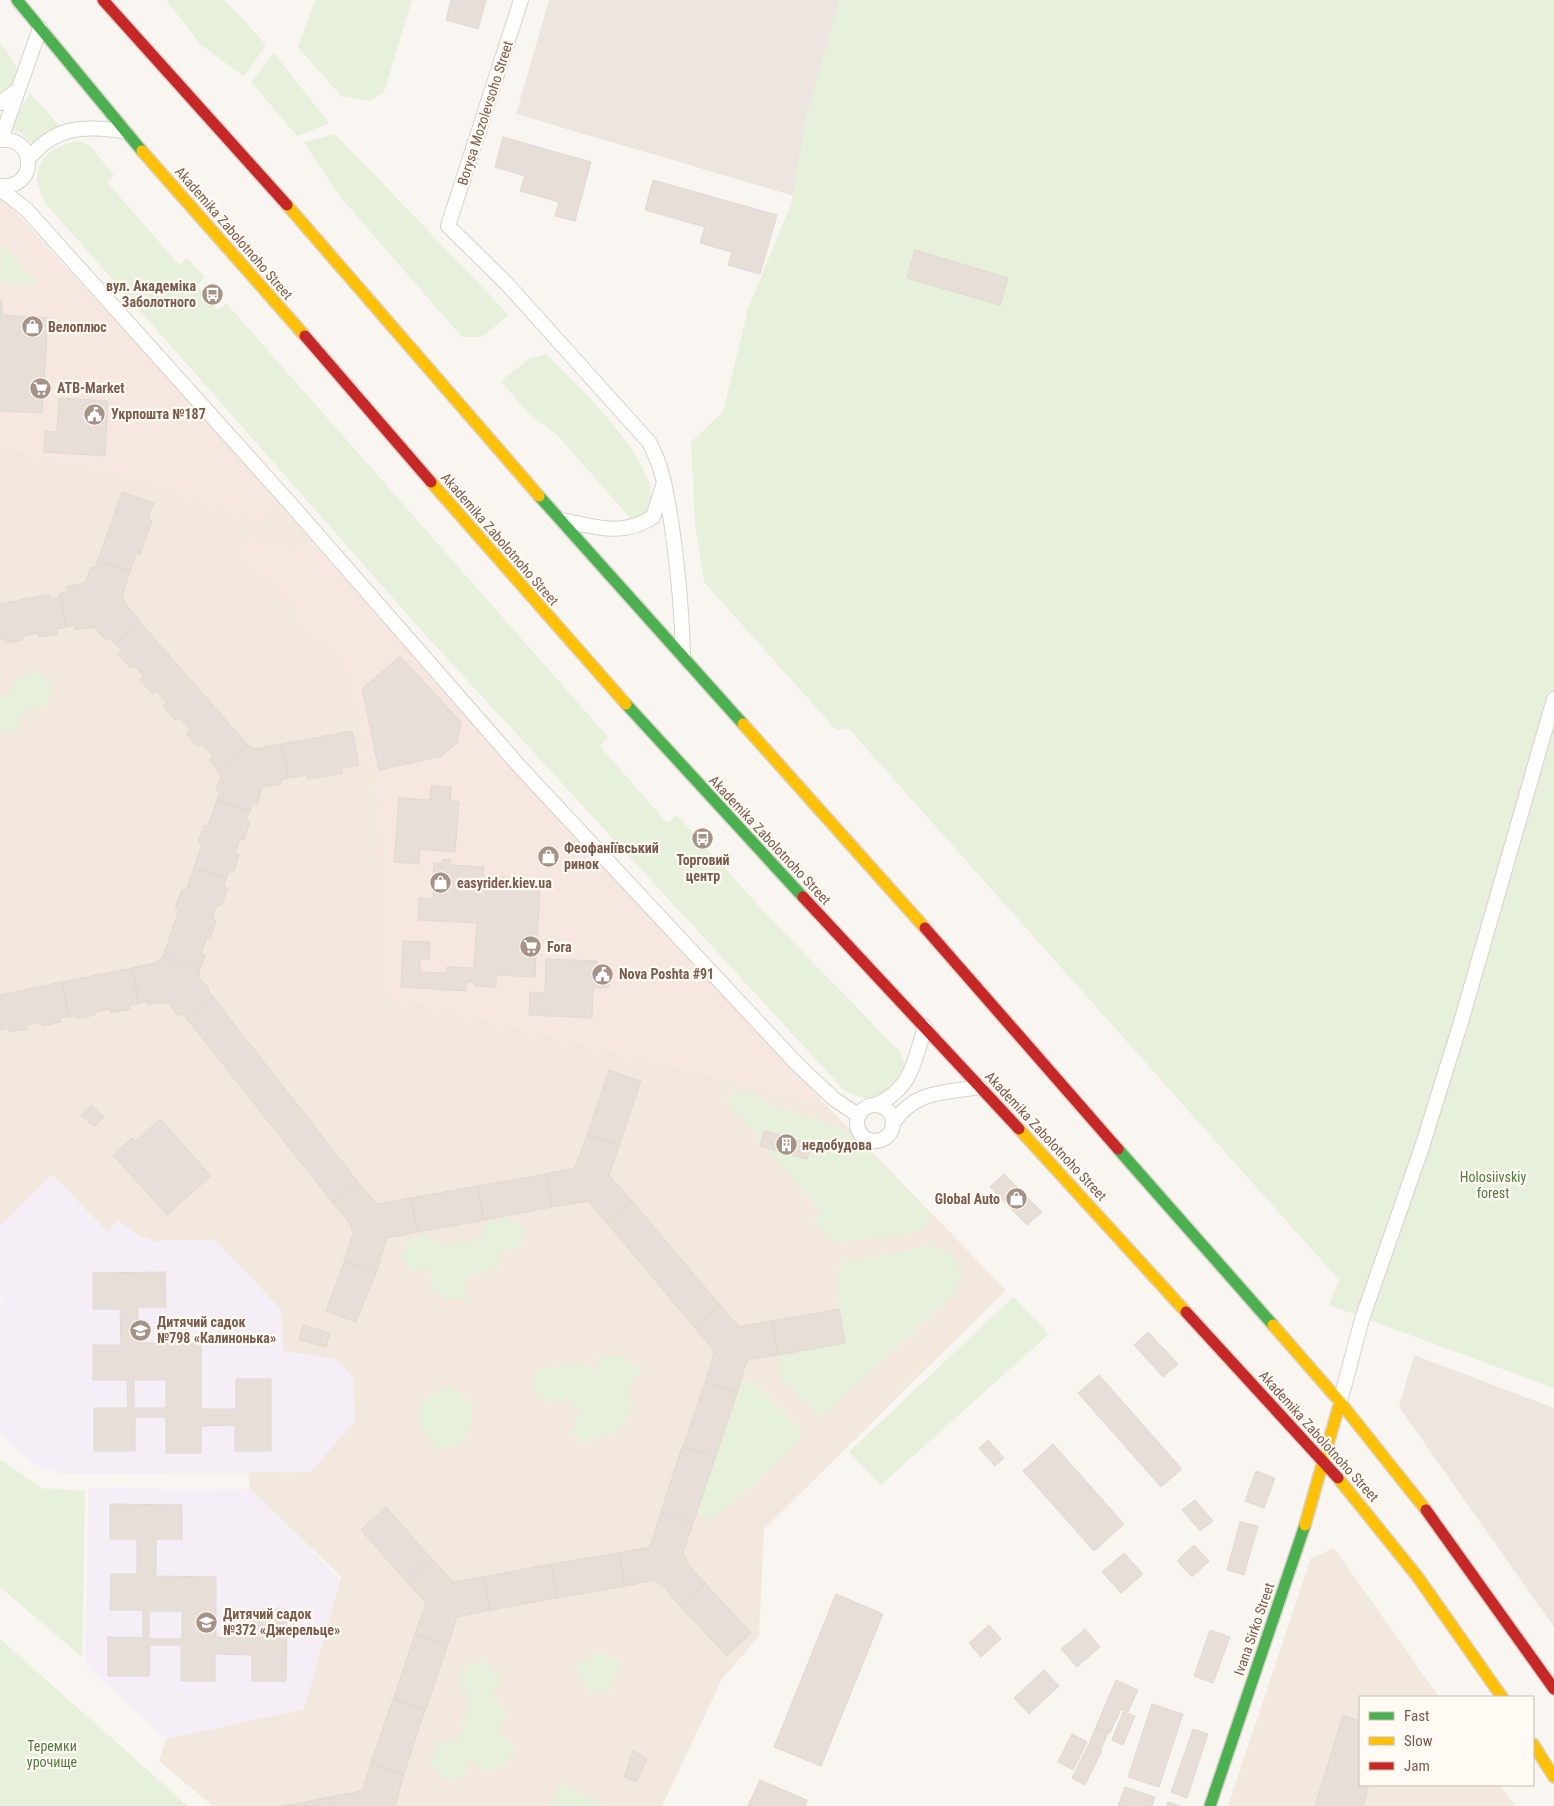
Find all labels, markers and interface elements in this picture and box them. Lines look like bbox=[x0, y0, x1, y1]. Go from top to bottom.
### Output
street label: Borysa Mozolevsoho Street bbox=[454, 39, 516, 187]
street label: Akademika Zabolotnoho Street bbox=[172, 163, 296, 303]
place label: вул. Академіка Заболотного bbox=[106, 278, 196, 310]
bus stop icon: вул. Академіка Заболотного bbox=[200, 282, 224, 306]
shop icon: Велоплюс bbox=[20, 315, 44, 339]
place label: Велоплюс bbox=[48, 319, 107, 335]
supermarket icon: ATB-Market bbox=[29, 376, 53, 400]
place label: ATB-Market bbox=[57, 380, 124, 396]
public building icon: Укрпошта №187 bbox=[83, 402, 107, 426]
place label: Укрпошта №187 bbox=[111, 406, 206, 422]
street label: Akademika Zabolotnoho Street bbox=[438, 469, 562, 609]
street label: Akademika Zabolotnoho Street bbox=[706, 772, 834, 908]
bus stop icon: Торговий центр bbox=[691, 826, 715, 850]
place label: Феофаніївський ринок bbox=[564, 840, 659, 872]
shop icon: Феофаніївський ринок bbox=[536, 844, 560, 868]
place label: Торговий центр bbox=[676, 852, 730, 884]
shop icon: easyrider.kiev.ua bbox=[429, 871, 453, 895]
place label: easyrider.kiev.ua bbox=[457, 875, 552, 891]
supermarket icon: Fora bbox=[519, 935, 543, 959]
place label: Fora bbox=[547, 939, 572, 955]
public building icon: Nova Poshta #91 bbox=[591, 962, 615, 986]
place label: Nova Poshta #91 bbox=[619, 966, 714, 982]
street label: Akademika Zabolotnoho Street bbox=[982, 1068, 1110, 1204]
building icon: недобудова bbox=[774, 1133, 798, 1157]
place label: недобудова bbox=[802, 1137, 872, 1153]
park label: Holosiivskiy forest bbox=[1460, 1169, 1526, 1201]
shop icon: Global Auto bbox=[1004, 1187, 1028, 1211]
place label: Global Auto bbox=[935, 1191, 1000, 1207]
place label: Дитячий садок №798 «Калинонька» bbox=[157, 1314, 276, 1346]
school or university icon: Дитячий садок №798 «Калинонька» bbox=[129, 1318, 153, 1342]
street label: Akademika Zabolotnoho Street bbox=[1256, 1367, 1382, 1505]
street label: Ivana Sirko Street bbox=[1231, 1581, 1277, 1677]
place label: Дитячий садок №372 «Джерельце» bbox=[223, 1606, 340, 1638]
school or university icon: Дитячий садок №372 «Джерельце» bbox=[195, 1610, 219, 1634]
legend bbox=[1359, 1696, 1534, 1786]
text: Fast bbox=[1404, 1707, 1429, 1725]
text: Slow bbox=[1404, 1732, 1433, 1750]
park label: Теремки урочище bbox=[27, 1738, 78, 1770]
text: Jam bbox=[1404, 1757, 1430, 1775]

